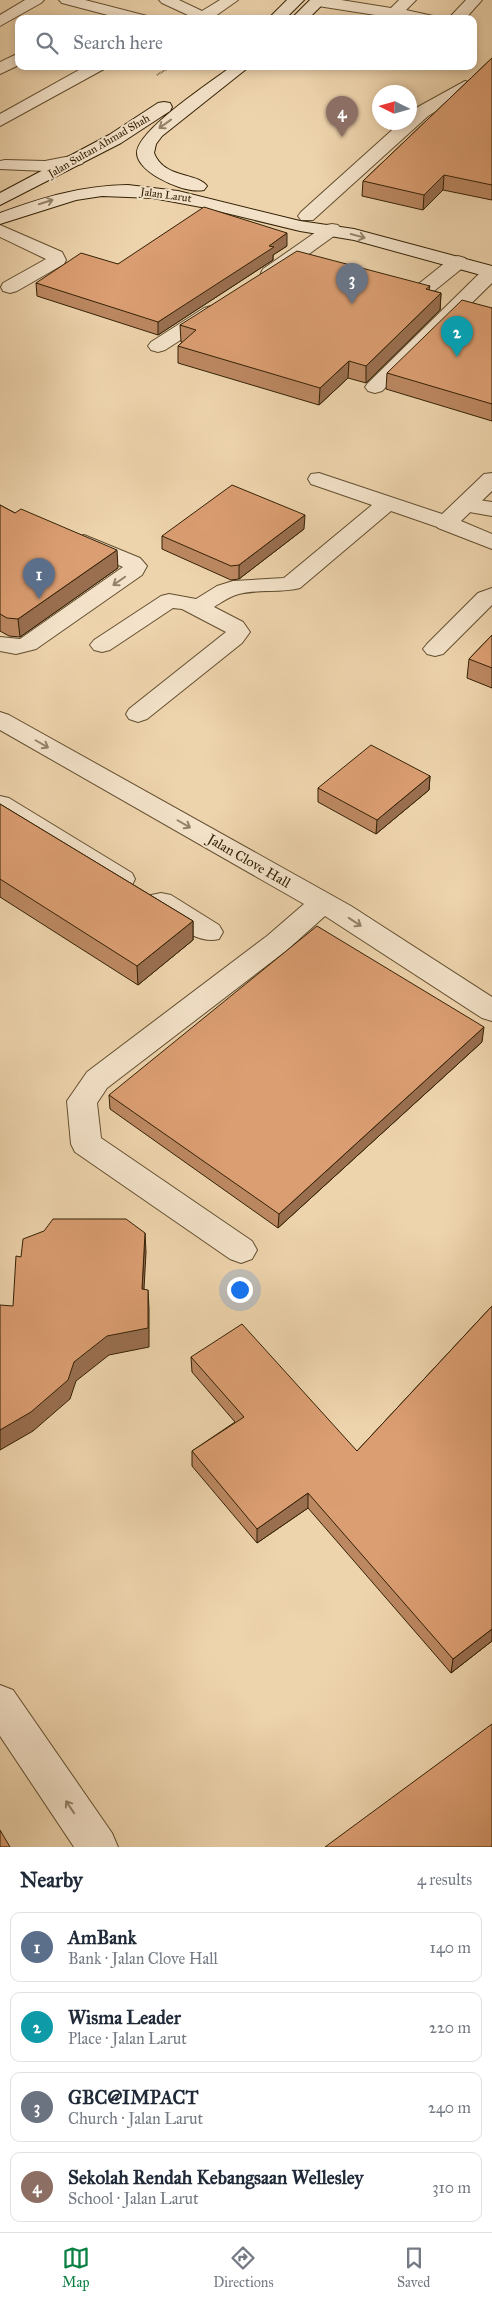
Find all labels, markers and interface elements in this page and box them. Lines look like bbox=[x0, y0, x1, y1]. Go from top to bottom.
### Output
search box bbox=[15, 15, 477, 70]
icon: search bbox=[33, 29, 61, 57]
text: Search here bbox=[73, 31, 163, 54]
north arrow bbox=[372, 85, 417, 130]
pin: 4 bbox=[326, 96, 358, 137]
street label: Jalan Sultan Ahmad Shah bbox=[45, 112, 153, 182]
one-way arrow bbox=[159, 119, 173, 130]
street label: Jalan Larut bbox=[138, 185, 192, 206]
one-way arrow bbox=[38, 197, 54, 207]
one-way arrow bbox=[350, 232, 366, 241]
pin: 3 bbox=[336, 263, 368, 304]
pin: 2 bbox=[441, 316, 473, 357]
pin: 1 bbox=[23, 558, 55, 599]
one-way arrow bbox=[112, 576, 126, 586]
one-way arrow bbox=[35, 739, 49, 749]
one-way arrow bbox=[176, 819, 191, 829]
street label: Jalan Clove Hall bbox=[202, 829, 294, 893]
one-way arrow bbox=[348, 917, 362, 928]
your location bbox=[227, 1277, 253, 1303]
one-way arrow bbox=[65, 1800, 75, 1814]
text: Nearby bbox=[20, 1867, 83, 1893]
text: 4 results bbox=[417, 1870, 472, 1889]
text: AmBank bbox=[68, 1926, 136, 1949]
text: 1 bbox=[34, 1938, 40, 1957]
text: 140 m bbox=[430, 1938, 471, 1957]
text: Bank · Jalan Clove Hall bbox=[68, 1949, 218, 1968]
text: Wisma Leader bbox=[68, 2006, 181, 2029]
text: 2 bbox=[33, 2018, 41, 2037]
text: 220 m bbox=[429, 2018, 471, 2037]
text: Place · Jalan Larut bbox=[68, 2029, 187, 2048]
text: GBC@IMPACT bbox=[68, 2086, 199, 2109]
text: 3 bbox=[34, 2098, 40, 2117]
text: 240 m bbox=[428, 2098, 471, 2117]
text: Church · Jalan Larut bbox=[68, 2109, 203, 2128]
text: Sekolah Rendah Kebangsaan Wellesley bbox=[68, 2166, 363, 2189]
text: 4 bbox=[33, 2178, 41, 2197]
text: 310 m bbox=[432, 2178, 471, 2197]
text: School · Jalan Larut bbox=[68, 2189, 199, 2208]
tab: Map bbox=[62, 2244, 90, 2291]
tab: Directions bbox=[213, 2244, 274, 2291]
tab: Saved bbox=[397, 2244, 430, 2291]

